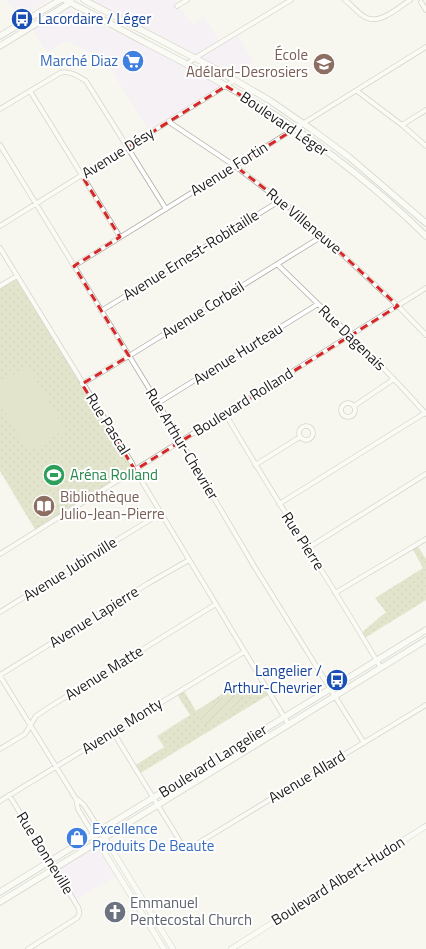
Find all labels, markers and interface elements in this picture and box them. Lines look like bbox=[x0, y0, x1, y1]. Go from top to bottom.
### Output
bus stop icon: Lacordaire / Léger bbox=[9, 6, 35, 32]
place label: Lacordaire / Léger bbox=[38, 7, 151, 30]
place label: École Adélard-Desrosiers bbox=[186, 43, 308, 83]
supermarket icon: Marché Diaz bbox=[120, 48, 146, 74]
place label: Marché Diaz bbox=[40, 49, 118, 72]
school or university icon: École Adélard-Desrosiers bbox=[311, 51, 337, 77]
street label: Boulevard Léger bbox=[236, 86, 333, 162]
street label: Avenue Désy bbox=[77, 121, 158, 184]
street label: Avenue Fortin bbox=[186, 136, 272, 202]
street label: Rue Villeneuve bbox=[261, 182, 347, 259]
street label: Avenue Ernest-Robitaille bbox=[118, 203, 263, 306]
street label: Avenue Corbeil bbox=[157, 275, 249, 344]
street label: Rue Dagenais bbox=[313, 299, 391, 376]
street label: Avenue Hurteau bbox=[188, 317, 287, 390]
street label: Boulevard Rolland bbox=[188, 362, 297, 442]
street label: Rue Arthur-Chevrier bbox=[140, 384, 225, 504]
street label: Rue Pascal bbox=[80, 388, 136, 459]
sports icon: Aréna Rolland bbox=[41, 462, 67, 488]
place label: Aréna Rolland bbox=[70, 463, 158, 486]
place label: Bibliothèque Julio-Jean-Pierre bbox=[60, 485, 165, 525]
library icon: Bibliothèque Julio-Jean-Pierre bbox=[31, 493, 57, 519]
street label: Rue Pierre bbox=[276, 507, 331, 575]
street label: Avenue Jubinville bbox=[18, 531, 121, 607]
street label: Avenue Lapierre bbox=[45, 580, 143, 653]
street label: Avenue Matte bbox=[60, 639, 147, 706]
place label: Langelier / Arthur-Chevrier bbox=[223, 659, 322, 699]
bus stop icon: Langelier / Arthur-Chevrier bbox=[324, 667, 350, 693]
street label: Avenue Monty bbox=[77, 692, 166, 759]
street label: Boulevard Langelier bbox=[154, 718, 272, 803]
street label: Avenue Allard bbox=[264, 744, 350, 809]
street label: Rue Bonneville bbox=[11, 807, 80, 899]
place label: Excellence Produits De Beaute bbox=[92, 817, 214, 857]
shop icon: Excellence Produits De Beaute bbox=[64, 825, 90, 851]
street label: Boulevard Albert-Hudon bbox=[267, 830, 409, 931]
place label: Emmanuel Pentecostal Church bbox=[130, 891, 252, 931]
church icon: Emmanuel Pentecostal Church bbox=[102, 899, 128, 925]

